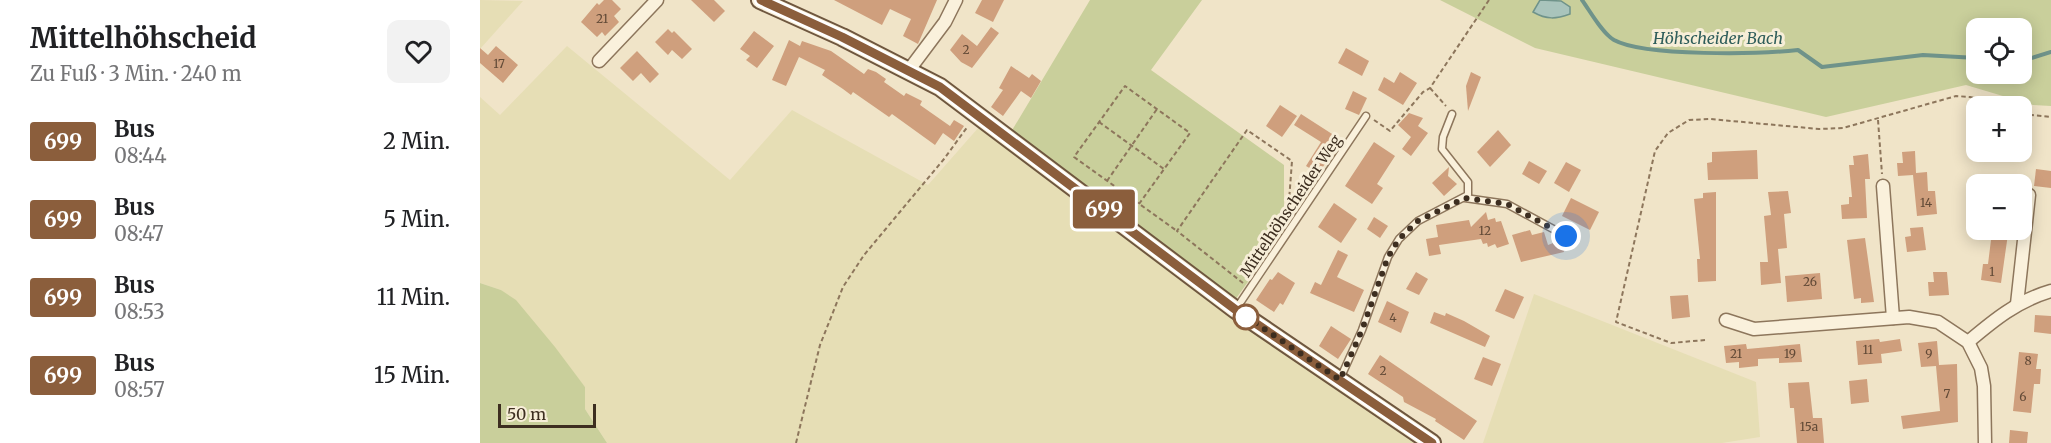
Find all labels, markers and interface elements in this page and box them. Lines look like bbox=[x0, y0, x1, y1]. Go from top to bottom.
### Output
house number: 21 bbox=[596, 11, 609, 26]
map controls bbox=[1966, 18, 2032, 240]
button: locate bbox=[1966, 18, 2032, 84]
text: Mittelhöhscheid bbox=[30, 20, 257, 56]
button: heart bbox=[387, 20, 450, 83]
water label: Höhscheider Bach bbox=[1652, 28, 1783, 48]
house number: 2 bbox=[962, 42, 970, 57]
house number: 17 bbox=[493, 56, 505, 71]
text: Zu Fuß · 3 Min. · 240 m bbox=[30, 61, 242, 86]
button: + bbox=[1966, 96, 2032, 162]
text: Bus bbox=[114, 115, 155, 143]
text: 2 Min. bbox=[383, 127, 450, 155]
text: 699 bbox=[44, 128, 82, 155]
street label: Mittelhöhscheider Weg bbox=[1236, 131, 1345, 280]
text: 08:44 bbox=[114, 143, 167, 168]
button: − bbox=[1966, 174, 2032, 240]
line badge: 699 bbox=[1070, 190, 1138, 228]
text: Bus bbox=[114, 193, 155, 221]
house number: 14 bbox=[1920, 195, 1933, 210]
text: 699 bbox=[1085, 196, 1123, 223]
text: 5 Min. bbox=[383, 205, 450, 233]
text: 699 bbox=[44, 206, 82, 233]
text: 08:47 bbox=[114, 221, 164, 246]
your location bbox=[1551, 221, 1581, 251]
house number: 12 bbox=[1479, 223, 1491, 238]
house number: 1 bbox=[1989, 264, 1995, 279]
text: Bus bbox=[114, 271, 155, 299]
house number: 26 bbox=[1803, 274, 1817, 289]
text: 11 Min. bbox=[377, 283, 450, 311]
text: 699 bbox=[44, 284, 82, 311]
text: 08:53 bbox=[114, 299, 165, 324]
unlabelled marker bbox=[1233, 304, 1259, 330]
house number: 4 bbox=[1389, 310, 1397, 325]
house number: 11 bbox=[1863, 342, 1874, 357]
house number: 21 bbox=[1730, 346, 1743, 361]
house number: 19 bbox=[1784, 346, 1796, 361]
house number: 9 bbox=[1925, 346, 1933, 361]
text: Bus bbox=[114, 349, 155, 377]
house number: 8 bbox=[2024, 353, 2032, 368]
text: 15 Min. bbox=[374, 361, 450, 389]
text: 699 bbox=[44, 362, 82, 389]
house number: 2 bbox=[1379, 363, 1387, 378]
text: 08:57 bbox=[114, 377, 165, 402]
house number: 7 bbox=[1944, 386, 1951, 401]
house number: 6 bbox=[2019, 389, 2027, 404]
scale bar bbox=[498, 401, 596, 428]
text: 50 m bbox=[507, 404, 546, 424]
house number: 15a bbox=[1800, 419, 1819, 434]

